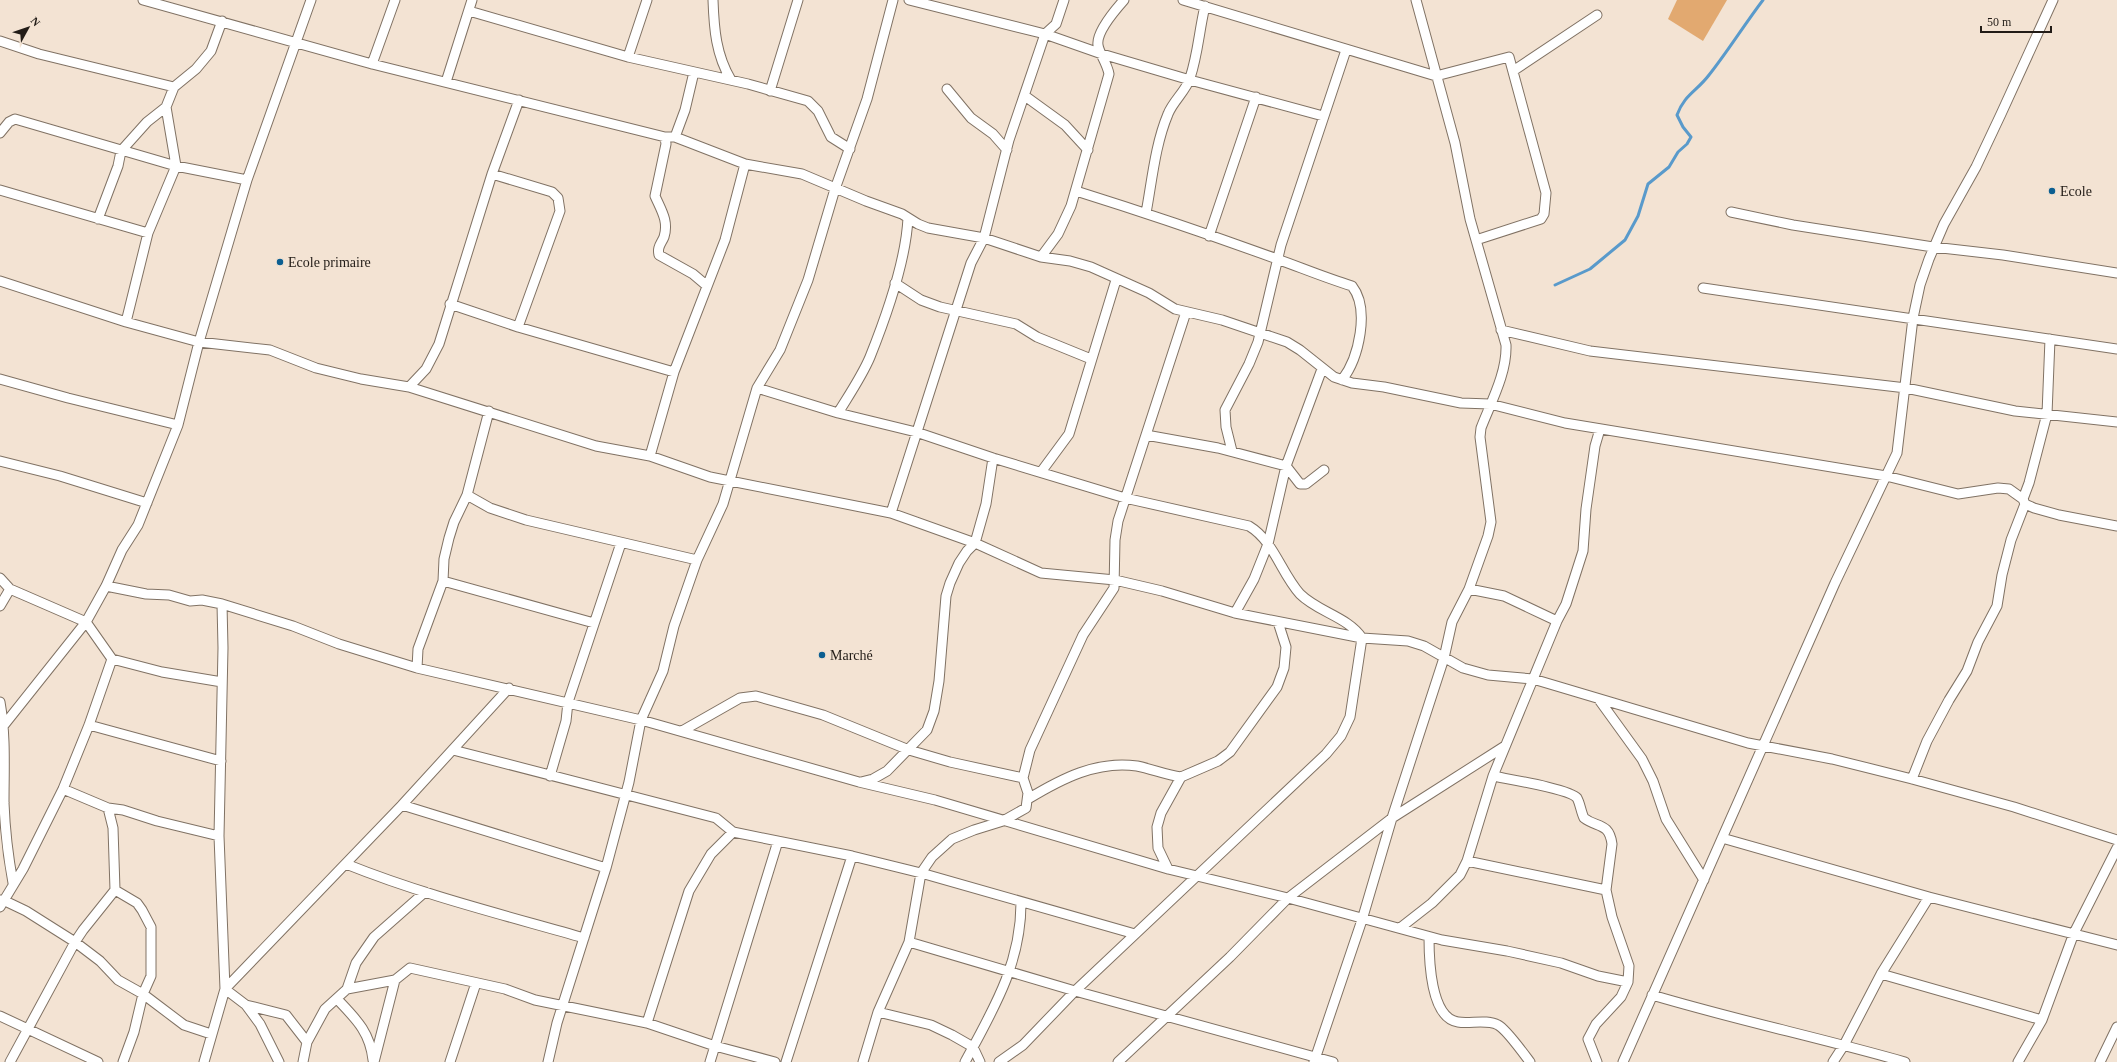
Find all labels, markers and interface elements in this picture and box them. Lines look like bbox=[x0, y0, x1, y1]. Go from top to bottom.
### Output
north arrow bbox=[8, 8, 48, 48]
scale bar bbox=[1981, 8, 2051, 34]
text: N bbox=[29, 15, 43, 29]
text: 50 m bbox=[1987, 15, 2012, 29]
place label: Ecole bbox=[2060, 184, 2092, 199]
marker: Ecole bbox=[2047, 186, 2057, 196]
place label: Ecole primaire bbox=[288, 255, 371, 270]
marker: Ecole primaire bbox=[275, 257, 285, 267]
place label: Marché bbox=[830, 648, 873, 663]
marker: Marché bbox=[817, 650, 827, 660]

